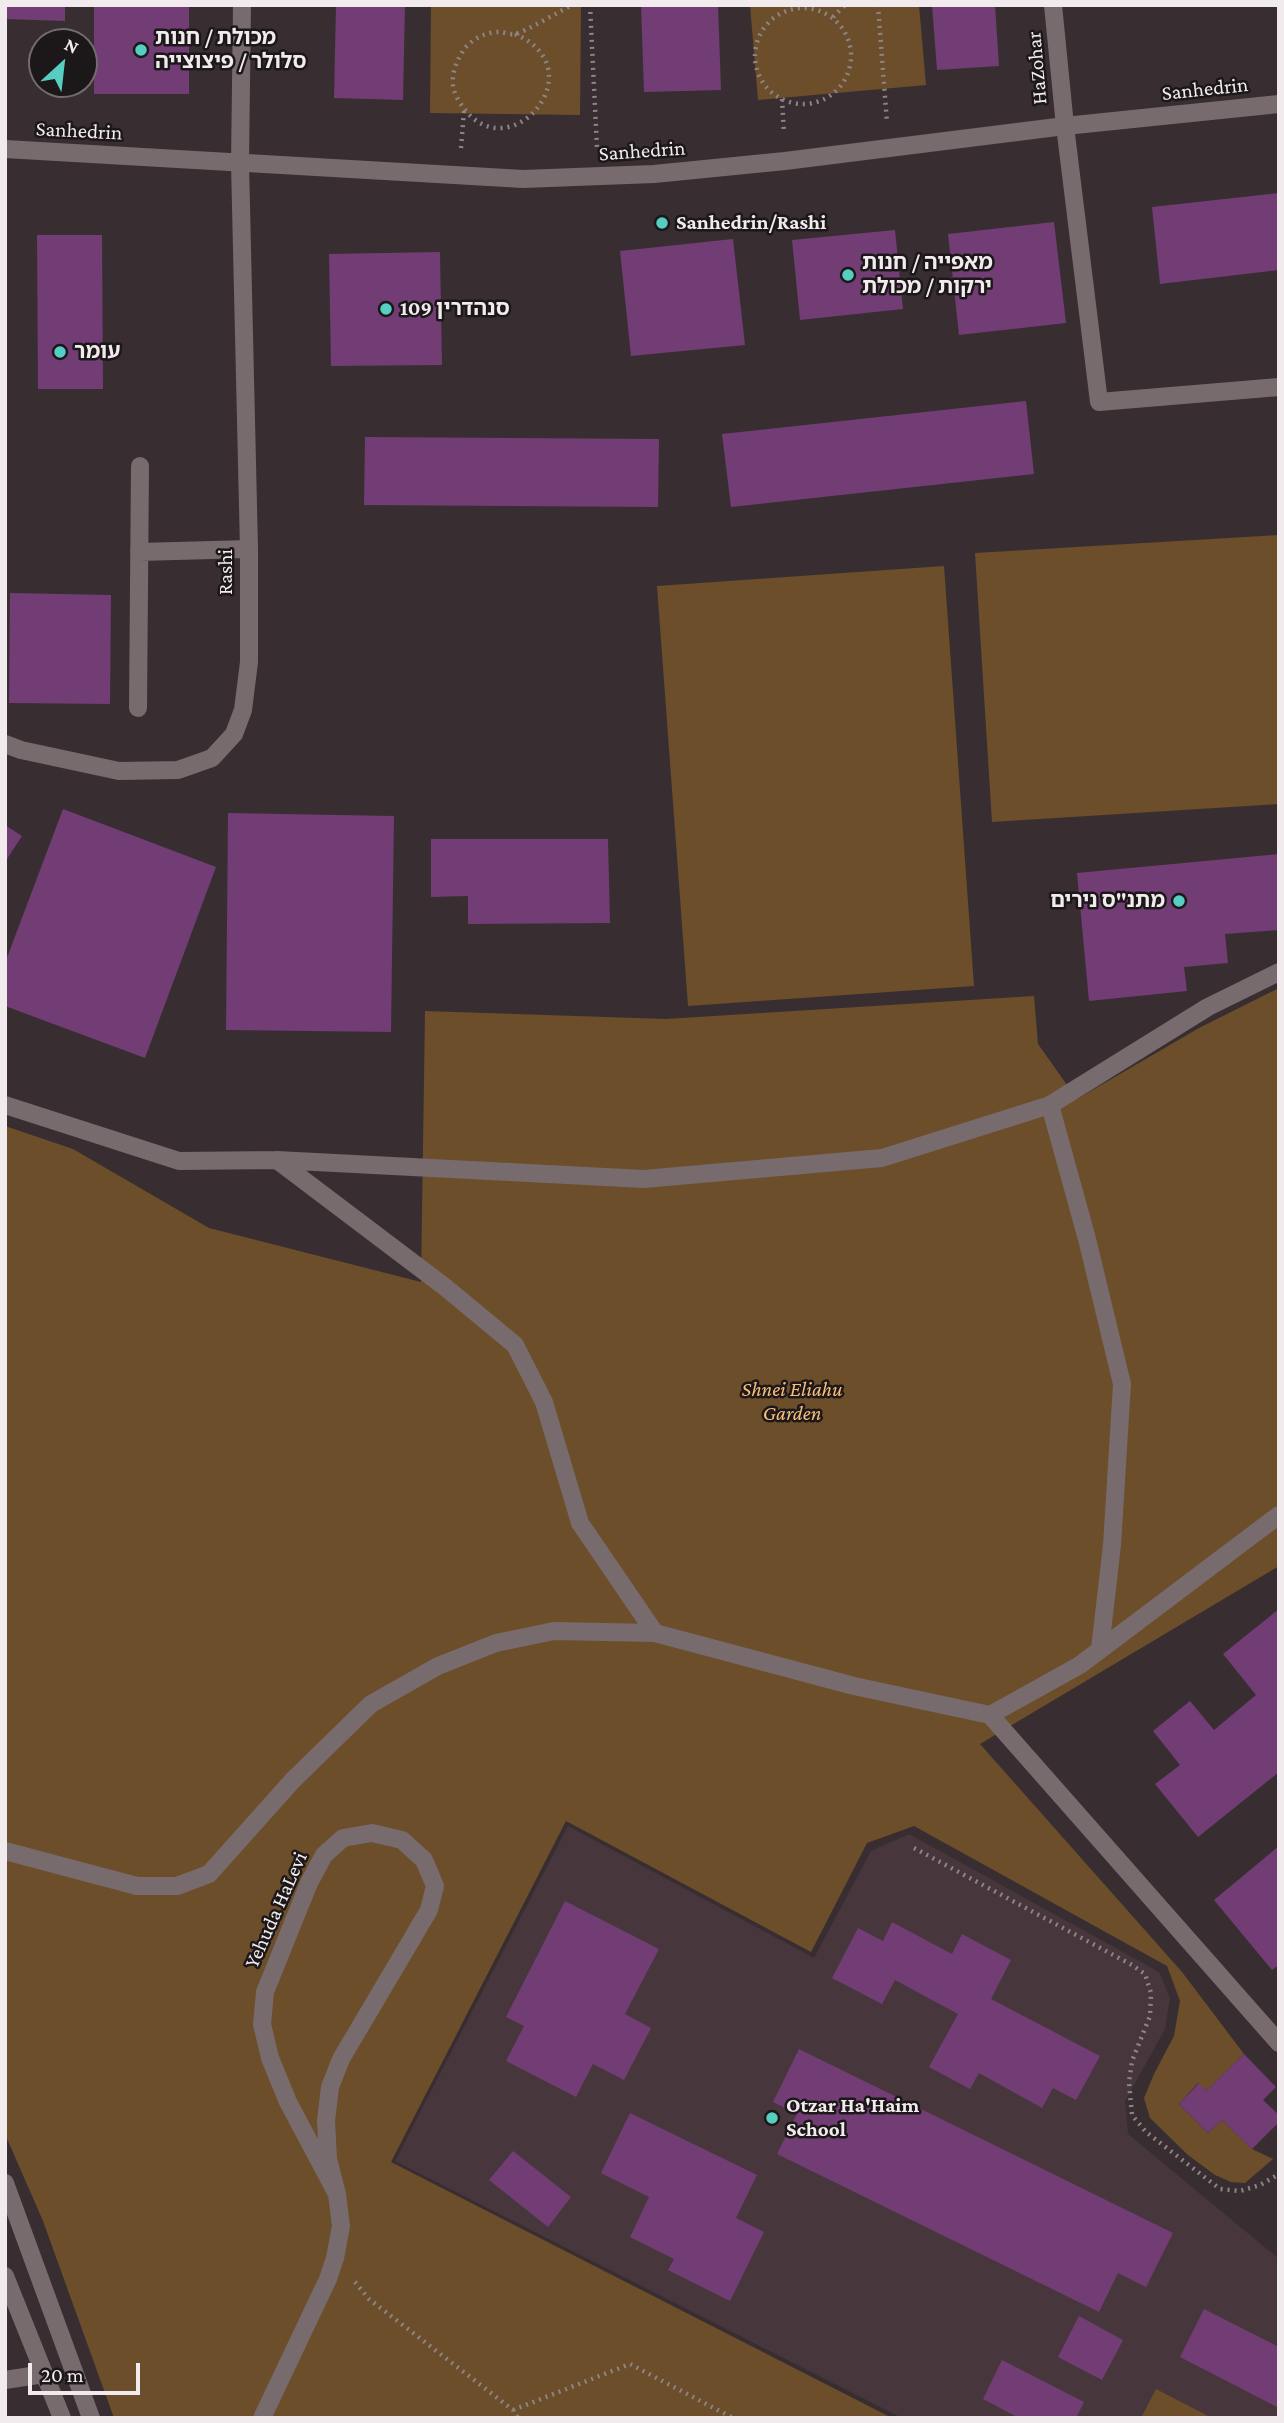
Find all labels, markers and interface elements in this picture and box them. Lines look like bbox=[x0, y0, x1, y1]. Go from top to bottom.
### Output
place label: מכולת / חנות סלולר / פיצוצייה bbox=[155, 25, 307, 75]
north arrow bbox=[28, 28, 98, 98]
street label: HaZohar bbox=[1021, 30, 1053, 106]
text: N bbox=[61, 33, 82, 58]
marker: מכולת / חנות סלולר / פיצוצייה bbox=[133, 42, 149, 58]
street label: Sanhedrin bbox=[1161, 72, 1249, 106]
street label: Sanhedrin bbox=[35, 116, 123, 146]
street label: Sanhedrin bbox=[598, 135, 686, 167]
place label: Sanhedrin/Rashi bbox=[676, 210, 826, 236]
marker: Sanhedrin/Rashi bbox=[654, 215, 670, 231]
place label: מאפייה / חנות ירקות / מכולת bbox=[862, 250, 993, 300]
marker: מאפייה / חנות ירקות / מכולת bbox=[840, 267, 856, 283]
place label: סנהדרין 109 bbox=[400, 296, 510, 322]
marker: סנהדרין 109 bbox=[378, 301, 394, 317]
place label: עומר bbox=[74, 339, 120, 365]
marker: עומר bbox=[52, 344, 68, 360]
street label: Rashi bbox=[213, 549, 239, 595]
place label: מתנ"ס נירים bbox=[1050, 888, 1165, 914]
marker: מתנ"ס נירים bbox=[1171, 893, 1187, 909]
park label: Shnei Eliahu Garden bbox=[742, 1377, 842, 1427]
street label: Yehuda HaLevi bbox=[239, 1848, 313, 1972]
place label: Otzar Ha'Haim School bbox=[786, 2093, 919, 2143]
marker: Otzar Ha'Haim School bbox=[764, 2110, 780, 2126]
scale bar bbox=[32, 2350, 144, 2394]
text: 20 m bbox=[41, 2363, 84, 2387]

